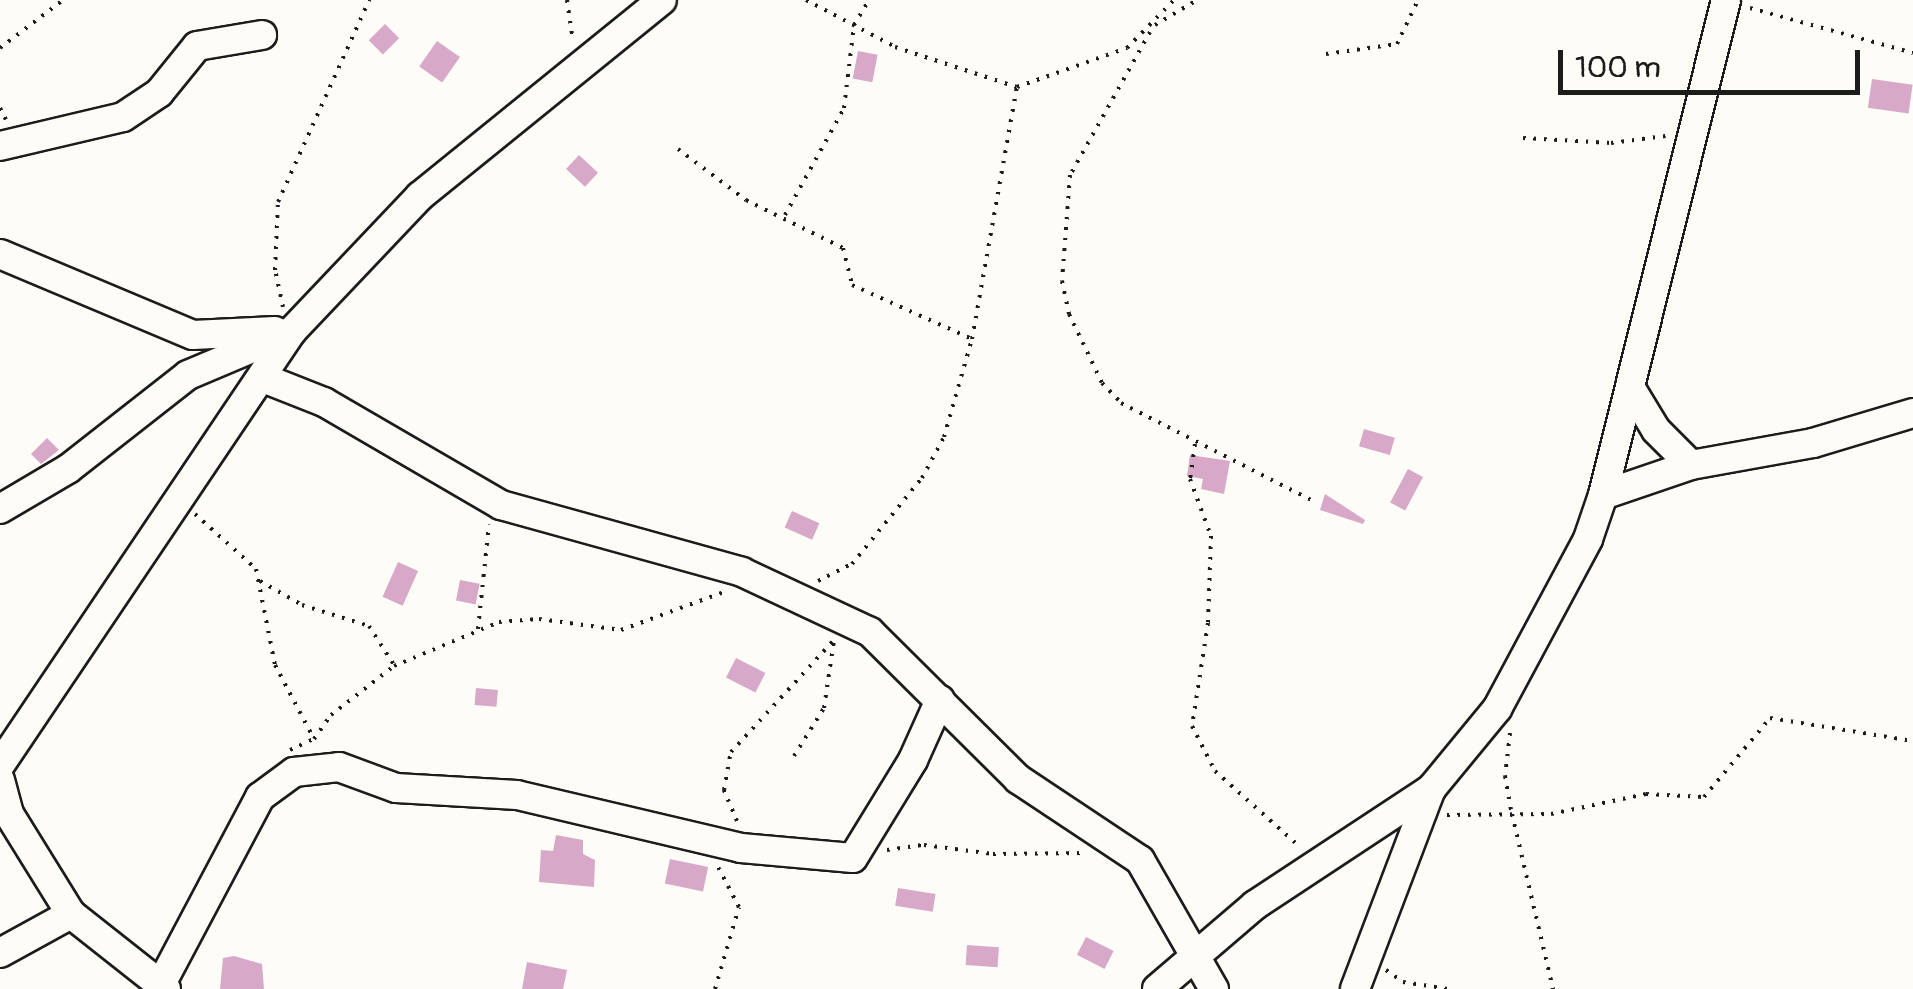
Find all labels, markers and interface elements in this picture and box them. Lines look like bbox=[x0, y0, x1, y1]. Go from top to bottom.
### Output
scale bar bbox=[1563, 30, 1866, 92]
text: 100 m bbox=[1575, 49, 1661, 86]

